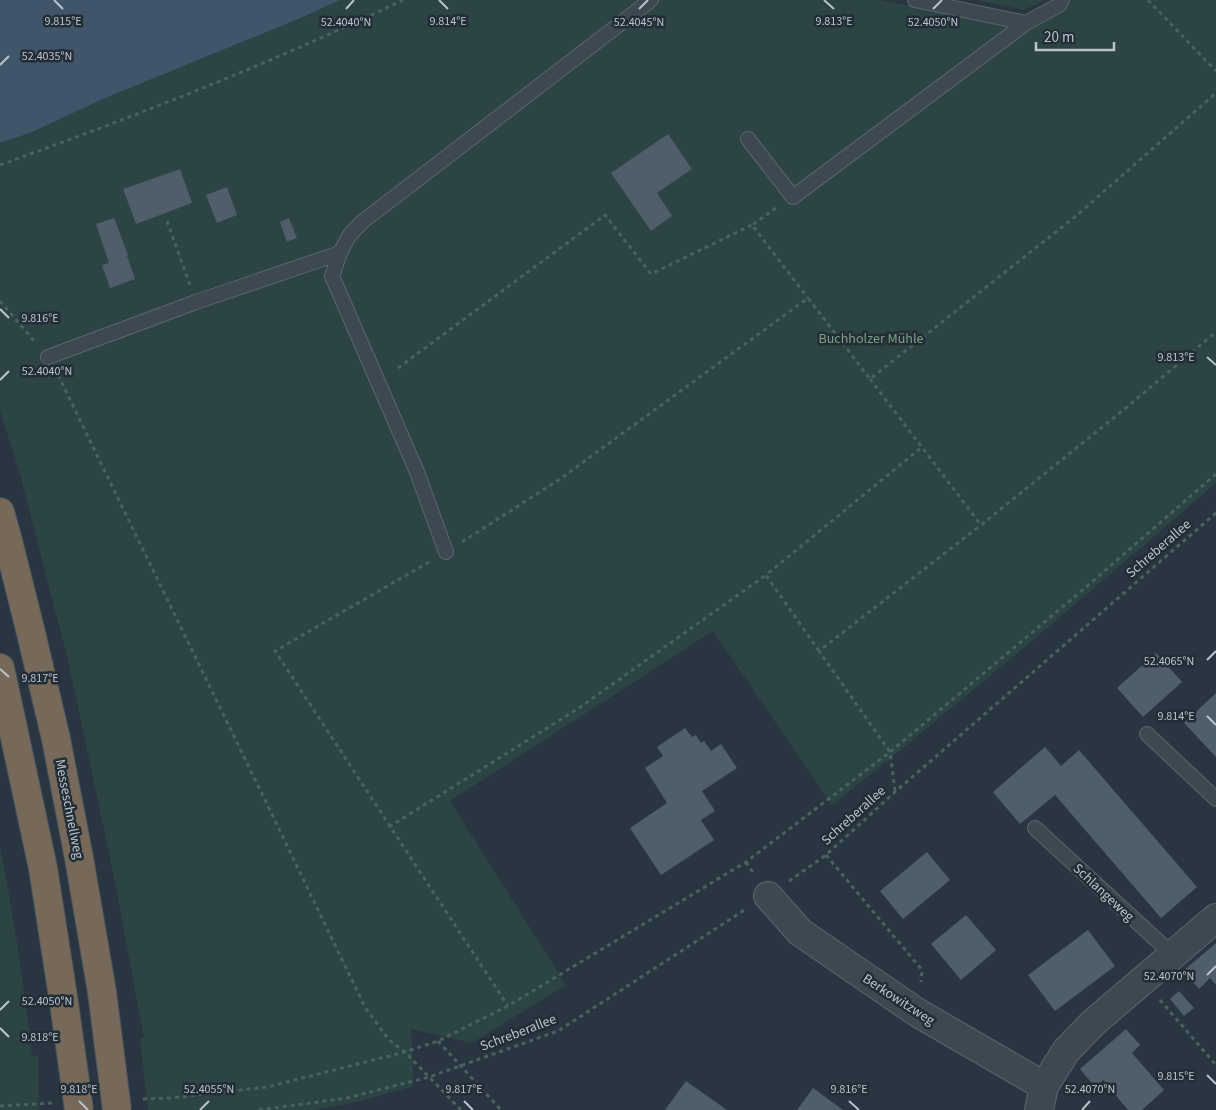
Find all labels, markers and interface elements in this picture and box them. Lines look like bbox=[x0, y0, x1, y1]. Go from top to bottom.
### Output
text: 9.815°E bbox=[44, 13, 82, 30]
text: 9.814°E bbox=[429, 13, 467, 30]
text: 9.813°E bbox=[815, 13, 853, 30]
text: 52.4040°N bbox=[321, 14, 371, 31]
text: 52.4045°N bbox=[614, 14, 664, 31]
text: 52.4050°N bbox=[908, 14, 958, 31]
scale bar bbox=[1036, 20, 1114, 52]
text: 20 m bbox=[1044, 27, 1074, 48]
text: 52.4035°N bbox=[22, 48, 72, 65]
text: 9.816°E bbox=[21, 310, 59, 327]
park label: Buchholzer Mühle bbox=[819, 329, 924, 349]
text: 9.813°E bbox=[1157, 349, 1195, 366]
text: 52.4040°N bbox=[22, 363, 72, 380]
street label: Schreberallee bbox=[1122, 515, 1196, 583]
text: 52.4065°N bbox=[1144, 653, 1194, 670]
text: 9.817°E bbox=[21, 670, 59, 687]
text: 9.814°E bbox=[1157, 708, 1195, 725]
street label: Messeschnellweg bbox=[50, 758, 88, 861]
street label: Schreberallee bbox=[817, 781, 890, 850]
street label: Schlangeweg bbox=[1068, 859, 1138, 926]
text: 52.4070°N bbox=[1144, 968, 1194, 985]
street label: Berkowitzweg bbox=[858, 969, 938, 1031]
text: 52.4050°N bbox=[22, 993, 72, 1010]
street label: Schreberallee bbox=[477, 1009, 560, 1057]
text: 9.818°E bbox=[21, 1029, 59, 1046]
text: 9.815°E bbox=[1157, 1068, 1195, 1085]
text: 9.818°E bbox=[60, 1081, 98, 1098]
text: 52.4055°N bbox=[184, 1081, 234, 1098]
text: 9.817°E bbox=[445, 1081, 483, 1098]
text: 9.816°E bbox=[830, 1081, 868, 1098]
text: 52.4070°N bbox=[1065, 1081, 1115, 1098]

